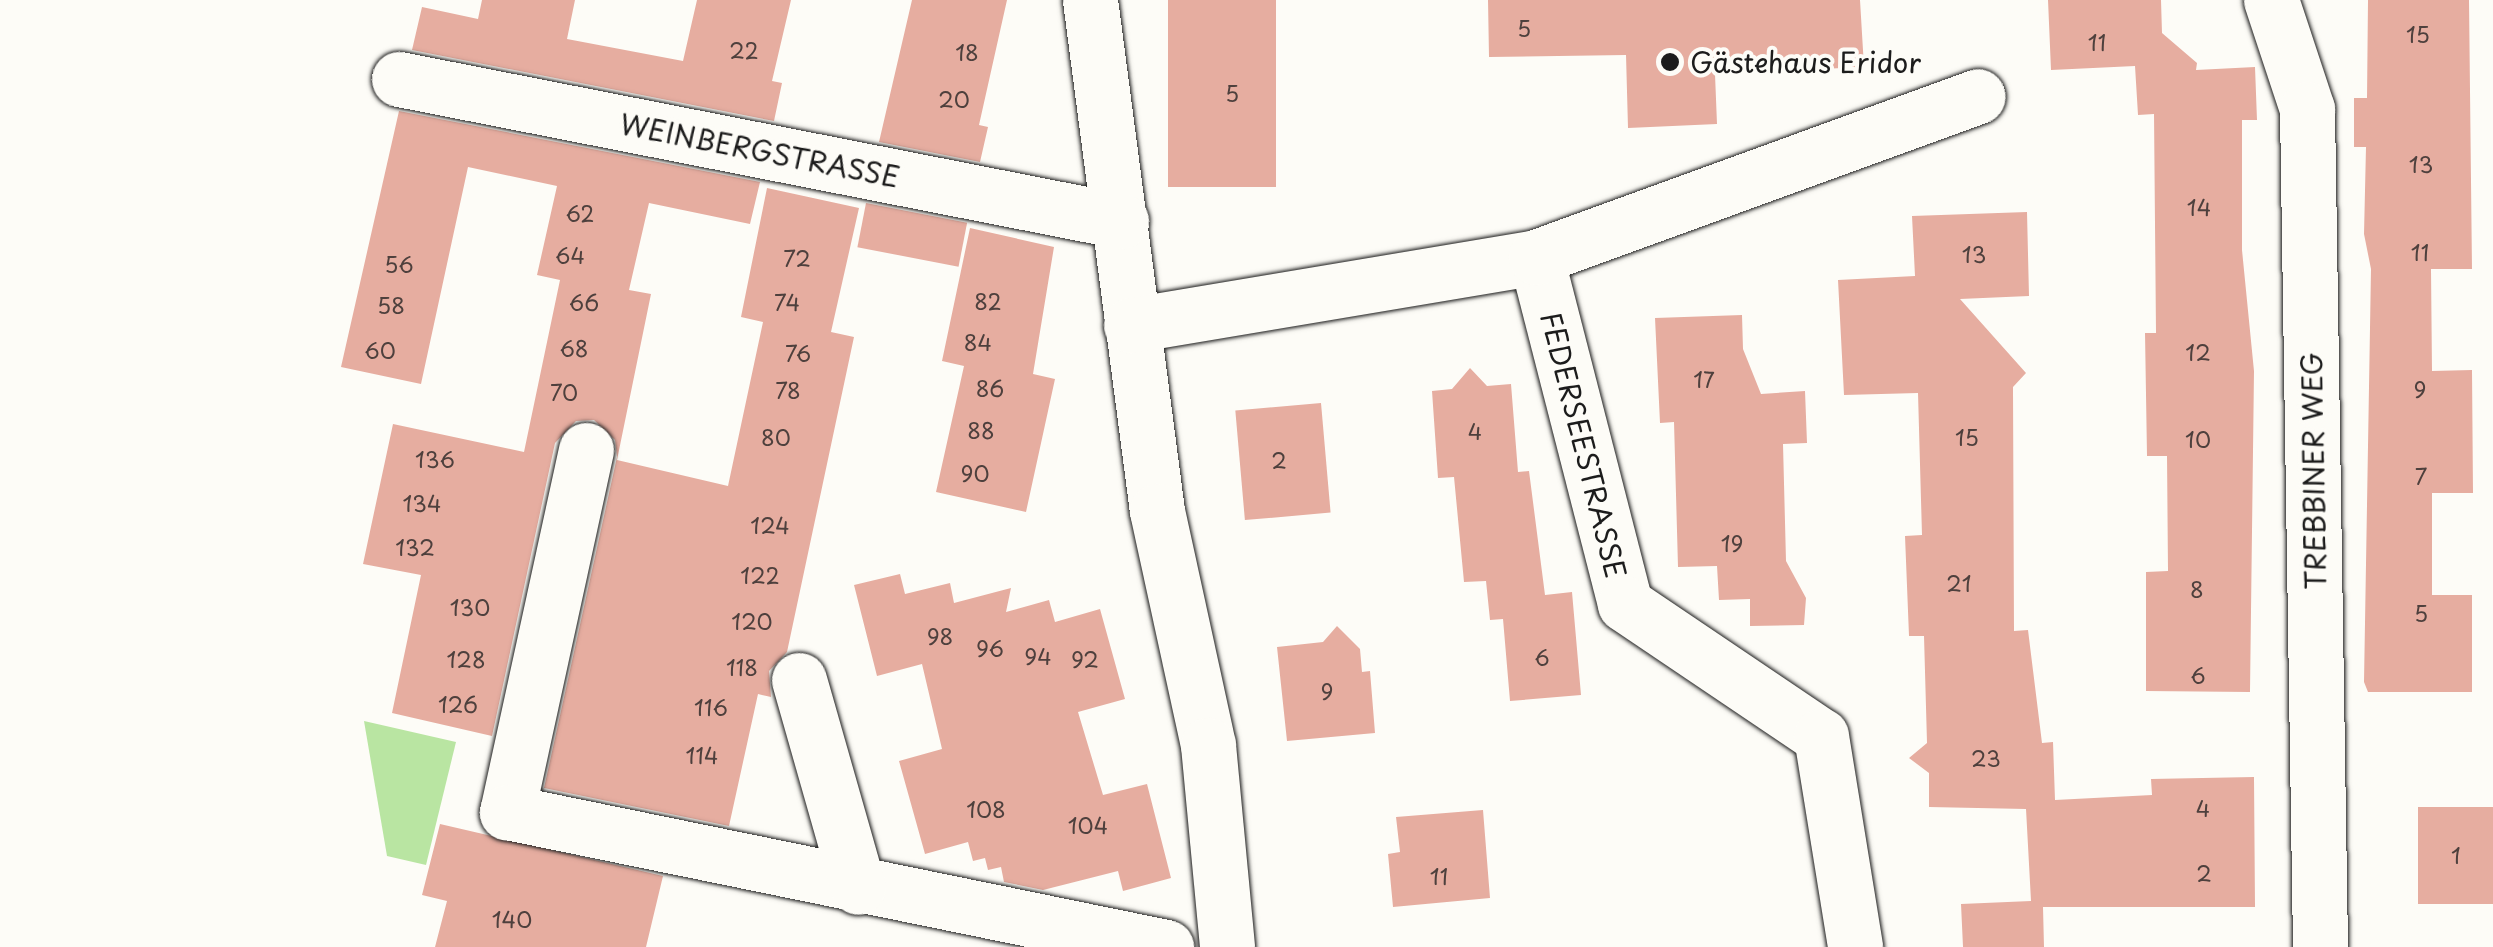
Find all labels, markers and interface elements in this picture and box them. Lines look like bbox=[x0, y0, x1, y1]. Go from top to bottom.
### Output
house number: 5 bbox=[1517, 15, 1531, 41]
house number: 15 bbox=[2406, 21, 2430, 47]
house number: 11 bbox=[2088, 29, 2106, 55]
house number: 22 bbox=[729, 37, 759, 63]
house number: 18 bbox=[955, 39, 979, 65]
place label: Gästehaus Eridor bbox=[1690, 45, 1920, 79]
marker: Gästehaus Eridor bbox=[1659, 51, 1681, 73]
house number: 5 bbox=[1225, 80, 1239, 106]
house number: 20 bbox=[938, 86, 970, 112]
street label: WEINBERGSTRASSE bbox=[617, 106, 903, 194]
house number: 13 bbox=[2409, 151, 2433, 177]
house number: 14 bbox=[2187, 194, 2211, 220]
house number: 62 bbox=[566, 200, 594, 226]
house number: 11 bbox=[2411, 239, 2429, 265]
house number: 13 bbox=[1962, 241, 1986, 267]
house number: 64 bbox=[555, 242, 585, 268]
house number: 72 bbox=[783, 245, 811, 271]
house number: 56 bbox=[384, 251, 414, 277]
house number: 82 bbox=[974, 288, 1002, 314]
house number: 66 bbox=[569, 289, 599, 315]
house number: 74 bbox=[774, 289, 800, 315]
house number: 58 bbox=[377, 292, 405, 318]
street label: FEDERSEESTRASSE bbox=[1535, 308, 1633, 582]
house number: 84 bbox=[964, 329, 992, 355]
house number: 68 bbox=[560, 335, 588, 361]
house number: 60 bbox=[364, 337, 396, 363]
house number: 12 bbox=[2185, 339, 2211, 365]
house number: 76 bbox=[785, 340, 811, 366]
street label: TREBBINER WEG bbox=[2294, 351, 2332, 591]
house number: 17 bbox=[1693, 366, 1715, 392]
house number: 86 bbox=[976, 375, 1004, 401]
house number: 9 bbox=[2414, 376, 2426, 402]
house number: 78 bbox=[775, 377, 801, 403]
house number: 70 bbox=[550, 379, 578, 405]
house number: 88 bbox=[967, 417, 995, 443]
house number: 4 bbox=[1468, 418, 1482, 444]
house number: 80 bbox=[761, 424, 791, 450]
house number: 15 bbox=[1955, 424, 1979, 450]
house number: 10 bbox=[2185, 426, 2211, 452]
house number: 136 bbox=[415, 446, 455, 472]
house number: 2 bbox=[1271, 447, 1287, 473]
house number: 90 bbox=[961, 460, 989, 486]
house number: 7 bbox=[2415, 463, 2427, 489]
house number: 134 bbox=[402, 490, 442, 516]
house number: 124 bbox=[750, 512, 790, 538]
house number: 19 bbox=[1721, 530, 1743, 556]
house number: 132 bbox=[395, 534, 435, 560]
house number: 122 bbox=[740, 562, 780, 588]
house number: 21 bbox=[1946, 570, 1972, 596]
house number: 8 bbox=[2190, 576, 2204, 602]
house number: 130 bbox=[450, 594, 490, 620]
house number: 5 bbox=[2414, 600, 2428, 626]
house number: 120 bbox=[731, 608, 773, 634]
house number: 98 bbox=[927, 623, 953, 649]
house number: 96 bbox=[976, 635, 1004, 661]
house number: 94 bbox=[1024, 643, 1052, 669]
house number: 6 bbox=[1534, 644, 1550, 670]
house number: 128 bbox=[446, 646, 486, 672]
house number: 92 bbox=[1071, 646, 1099, 672]
house number: 118 bbox=[726, 654, 758, 680]
house number: 6 bbox=[2190, 662, 2206, 688]
house number: 9 bbox=[1321, 678, 1333, 704]
house number: 126 bbox=[438, 691, 478, 717]
house number: 116 bbox=[694, 694, 728, 720]
house number: 114 bbox=[686, 742, 718, 768]
house number: 23 bbox=[1971, 745, 2001, 771]
house number: 4 bbox=[2196, 795, 2210, 821]
house number: 108 bbox=[966, 796, 1006, 822]
house number: 104 bbox=[1068, 812, 1108, 838]
house number: 1 bbox=[2451, 842, 2461, 868]
house number: 2 bbox=[2196, 860, 2212, 886]
house number: 11 bbox=[1430, 863, 1448, 889]
house number: 140 bbox=[492, 906, 532, 932]

